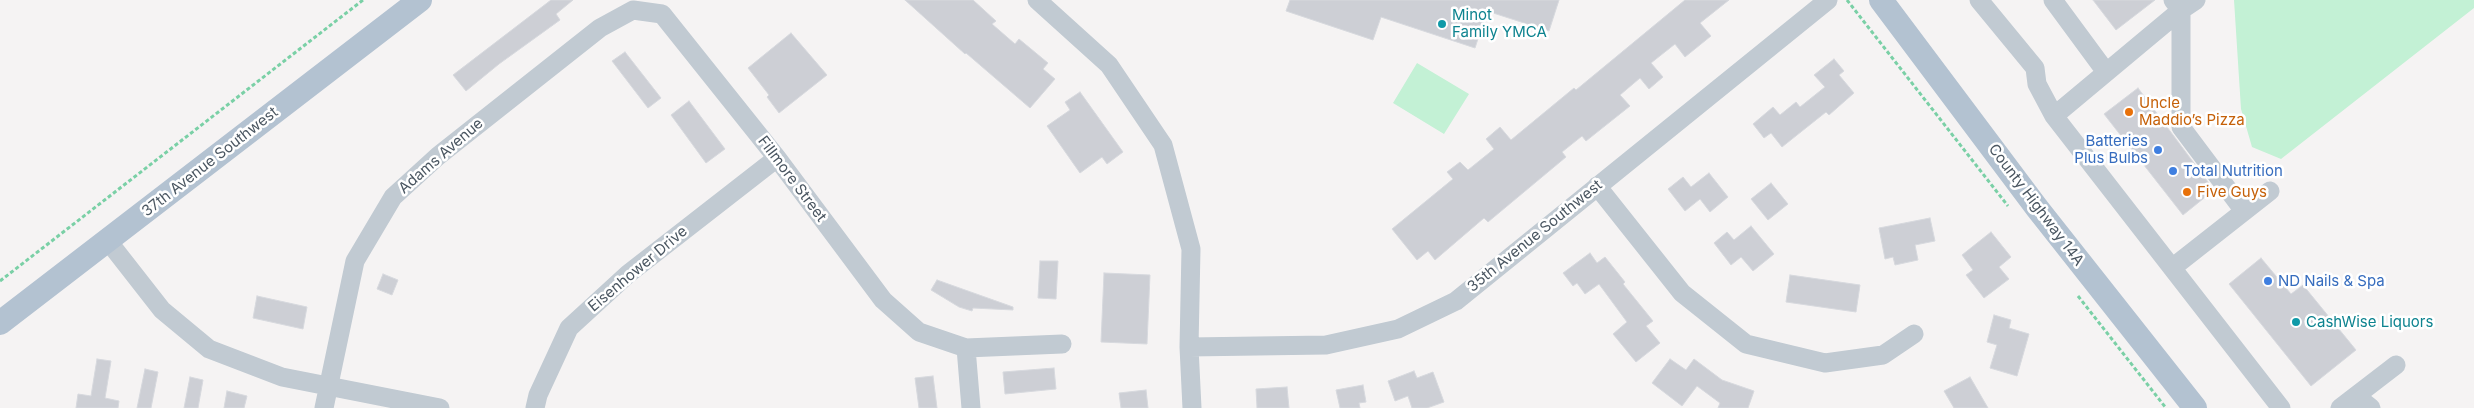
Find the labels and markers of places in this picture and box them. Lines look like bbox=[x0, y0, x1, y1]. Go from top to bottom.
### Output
place label: Minot Family YMCA bbox=[1452, 6, 1547, 41]
marker: Minot Family YMCA bbox=[1436, 18, 1448, 30]
place label: Uncle Maddio’s Pizza bbox=[2139, 94, 2245, 129]
marker: Uncle Maddio’s Pizza bbox=[2123, 106, 2135, 118]
place label: Batteries Plus Bulbs bbox=[2074, 132, 2148, 167]
marker: Batteries Plus Bulbs bbox=[2152, 144, 2164, 156]
place label: Total Nutrition bbox=[2183, 162, 2283, 180]
marker: Total Nutrition bbox=[2167, 165, 2179, 177]
place label: Five Guys bbox=[2197, 183, 2267, 201]
marker: Five Guys bbox=[2181, 186, 2193, 198]
place label: ND Nails & Spa bbox=[2278, 272, 2385, 290]
marker: ND Nails & Spa bbox=[2262, 275, 2274, 287]
place label: CashWise Liquors bbox=[2306, 313, 2433, 331]
marker: CashWise Liquors bbox=[2290, 316, 2302, 328]

